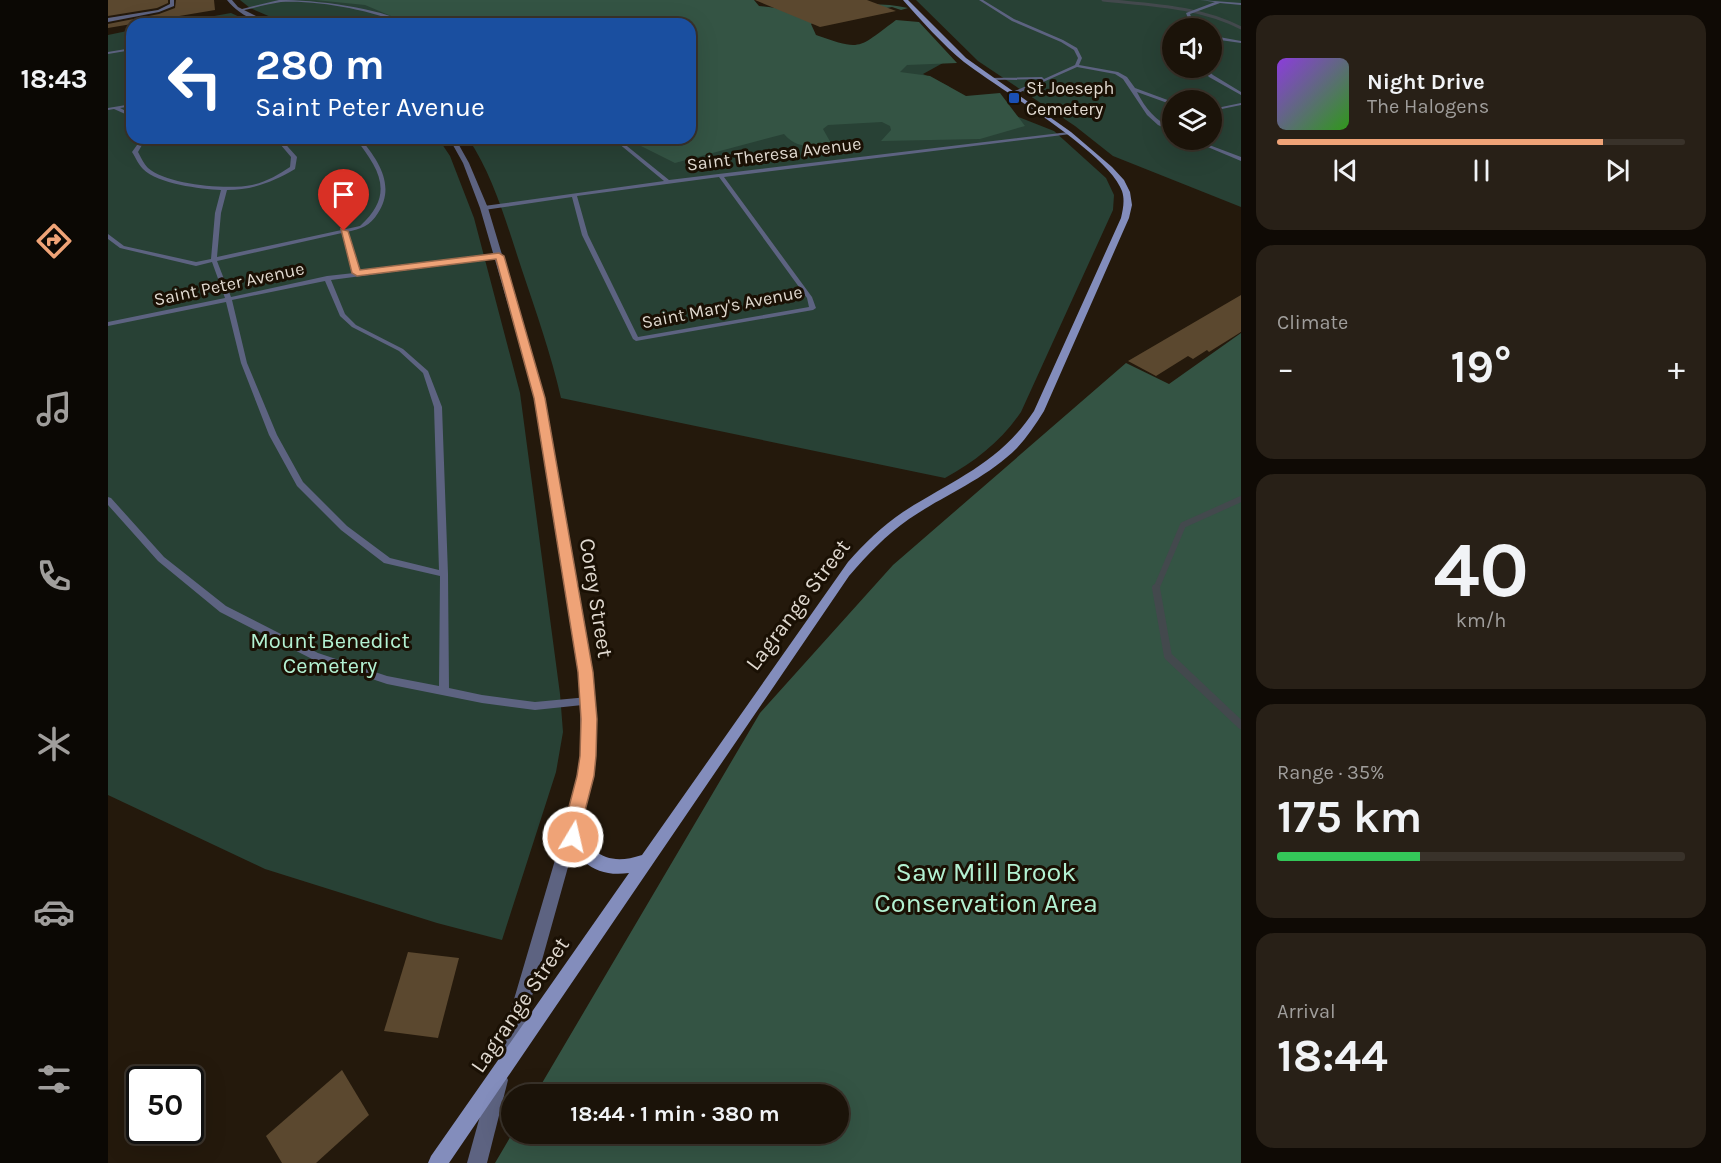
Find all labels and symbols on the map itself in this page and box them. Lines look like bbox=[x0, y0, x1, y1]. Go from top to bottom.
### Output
place label: St Joeseph Cemetery bbox=[1026, 77, 1114, 120]
marker: St Joeseph Cemetery bbox=[1007, 91, 1021, 105]
street label: Saint Theresa Avenue bbox=[685, 132, 863, 176]
pin bbox=[318, 169, 369, 231]
street label: Saint Peter Avenue bbox=[152, 257, 306, 311]
street label: Saint Mary's Avenue bbox=[640, 281, 804, 333]
street label: Lagrange Street bbox=[740, 534, 856, 676]
street label: Corey Street bbox=[574, 536, 618, 660]
park label: Mount Benedict Cemetery bbox=[250, 628, 410, 679]
position arrow bbox=[541, 805, 605, 869]
park label: Saw Mill Brook Conservation Area bbox=[874, 856, 1098, 919]
street label: Lagrange Street bbox=[465, 932, 575, 1078]
speed limit sign: 50 bbox=[126, 1066, 204, 1144]

